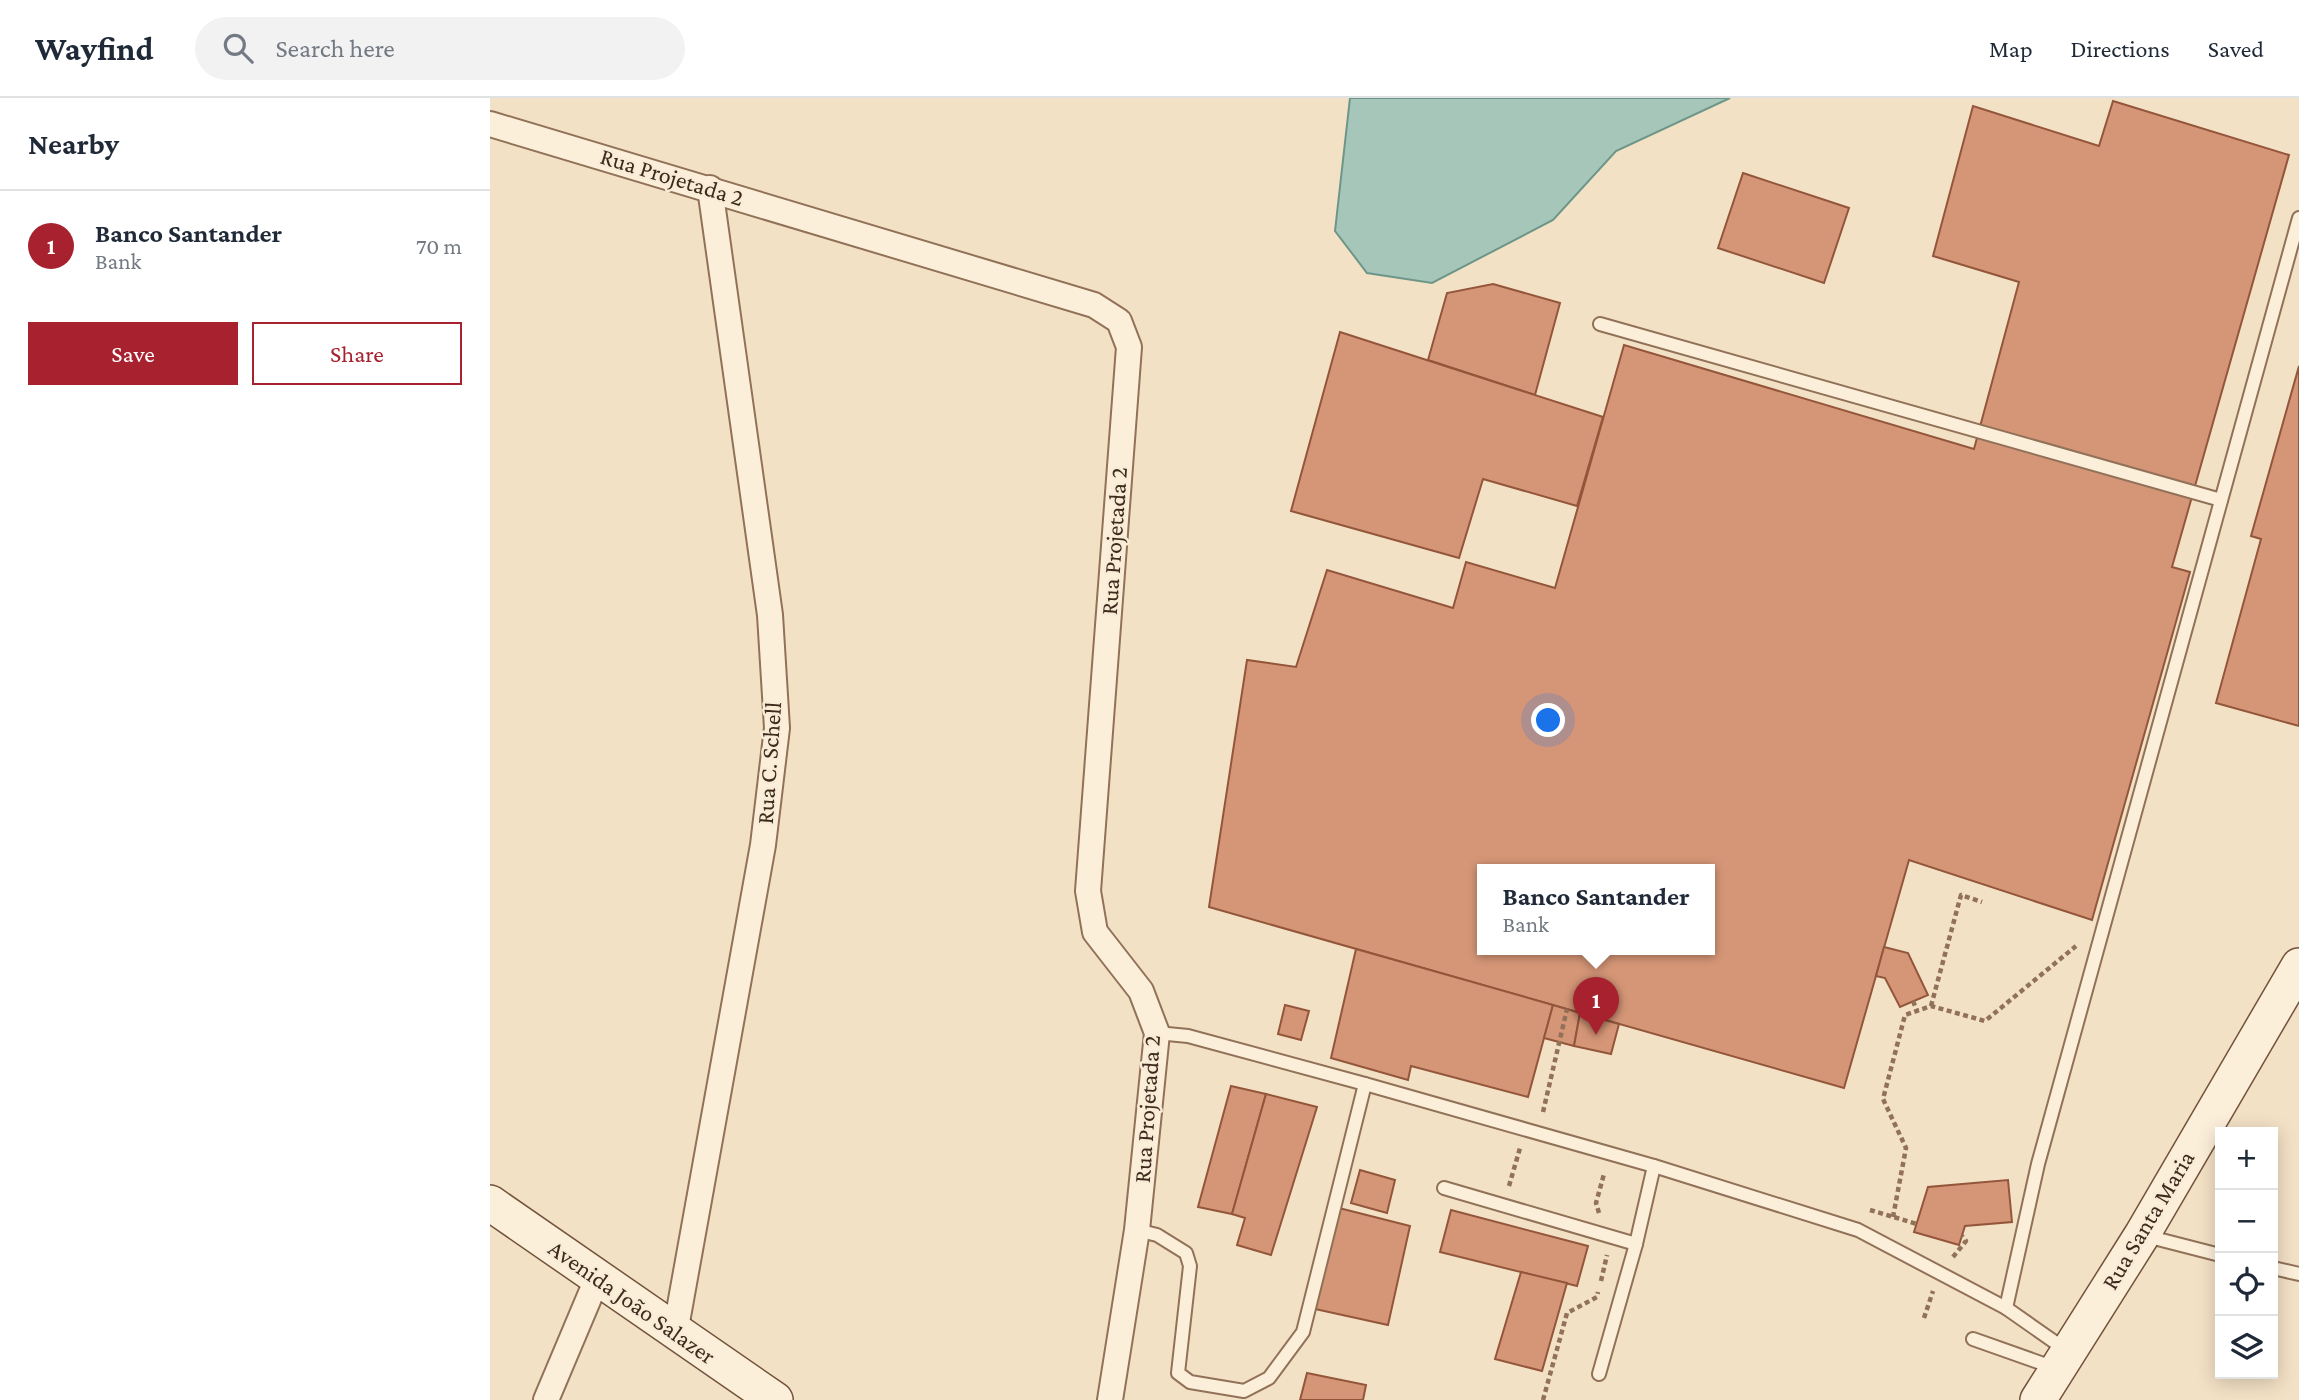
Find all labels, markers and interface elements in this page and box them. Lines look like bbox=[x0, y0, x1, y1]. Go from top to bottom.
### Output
search box bbox=[195, 17, 685, 80]
icon: search bbox=[219, 29, 257, 67]
text: Wayfind bbox=[35, 30, 153, 67]
text: Search here bbox=[275, 34, 395, 63]
text: Map bbox=[1989, 35, 2033, 62]
text: Directions bbox=[2071, 35, 2170, 62]
text: Saved bbox=[2208, 35, 2264, 62]
text: Nearby bbox=[28, 127, 119, 160]
street label: Rua Projetada 2 bbox=[597, 142, 747, 211]
text: Banco Santander bbox=[95, 219, 282, 248]
text: 1 bbox=[47, 233, 55, 259]
text: 70 m bbox=[416, 233, 462, 259]
text: Bank bbox=[95, 248, 142, 274]
button: Save bbox=[28, 322, 238, 385]
button: Share bbox=[252, 322, 462, 385]
street label: Rua Projetada 2 bbox=[1095, 466, 1132, 616]
street label: Rua C. Schell bbox=[751, 701, 786, 825]
your location bbox=[1531, 703, 1565, 737]
popup bbox=[1477, 864, 1715, 955]
text: Banco Santander bbox=[1502, 882, 1690, 911]
text: Bank bbox=[1502, 911, 1549, 937]
pin: 1 bbox=[1573, 977, 1619, 1035]
street label: Rua Projetada 2 bbox=[1128, 1034, 1165, 1184]
map controls bbox=[2215, 1127, 2278, 1379]
button: + bbox=[2215, 1127, 2278, 1190]
street label: Rua Santa Maria bbox=[2096, 1146, 2200, 1294]
button: − bbox=[2215, 1190, 2278, 1253]
street label: Avenida João Salazer bbox=[544, 1234, 721, 1370]
button: locate bbox=[2215, 1253, 2278, 1316]
button: layers bbox=[2215, 1316, 2278, 1379]

